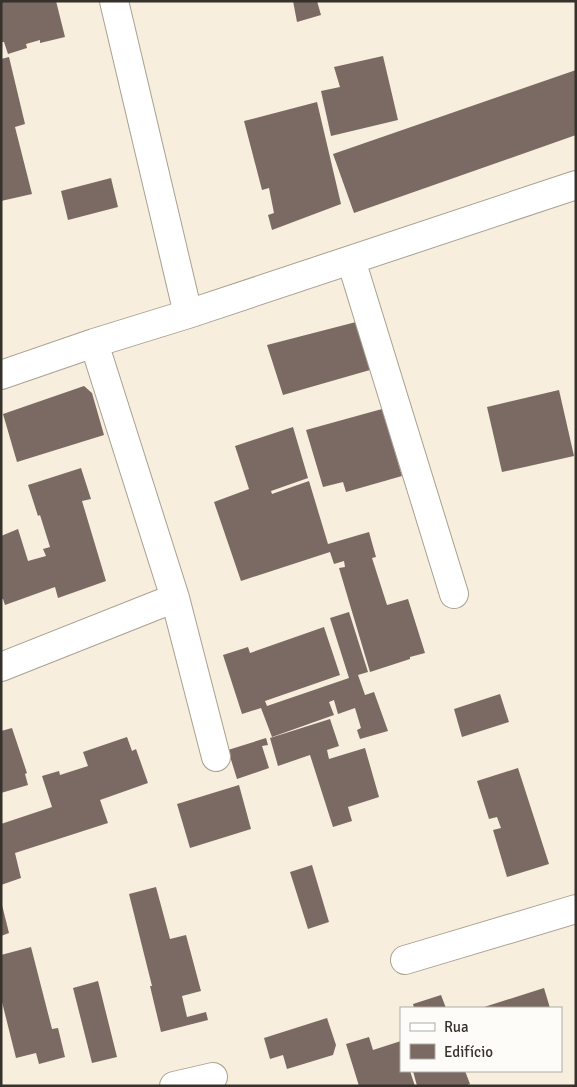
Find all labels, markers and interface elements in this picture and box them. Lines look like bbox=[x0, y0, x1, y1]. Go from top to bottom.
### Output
legend bbox=[400, 1007, 562, 1072]
text: Rua bbox=[444, 1018, 469, 1036]
text: Edifício bbox=[444, 1043, 493, 1061]

